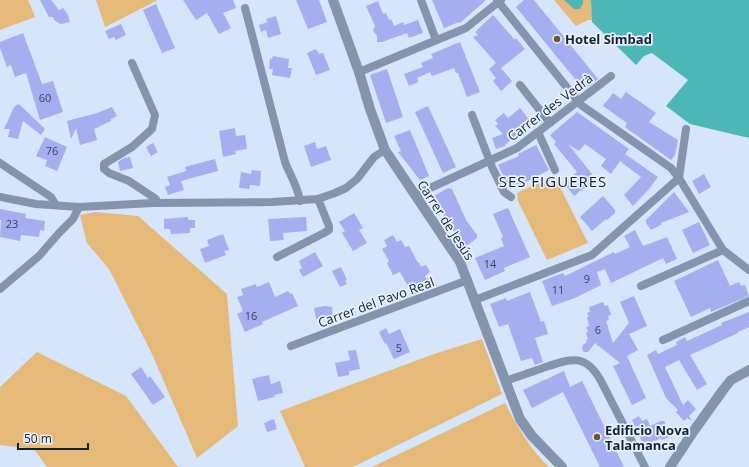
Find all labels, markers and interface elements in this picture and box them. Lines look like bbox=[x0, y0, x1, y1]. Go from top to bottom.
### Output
place label: Hotel Simbad bbox=[565, 30, 652, 48]
marker: Hotel Simbad bbox=[552, 34, 562, 44]
street label: Carrer des Vedrà bbox=[504, 69, 596, 145]
house number: 60 bbox=[39, 90, 51, 105]
house number: 76 bbox=[46, 143, 58, 158]
district label: SES FIGUERES bbox=[499, 171, 607, 191]
street label: Carrer de Jesús bbox=[413, 177, 479, 263]
house number: 23 bbox=[6, 216, 18, 231]
house number: 14 bbox=[484, 256, 497, 271]
house number: 9 bbox=[584, 271, 590, 286]
street label: Carrer del Pavo Real bbox=[315, 273, 437, 331]
house number: 11 bbox=[552, 282, 564, 297]
house number: 16 bbox=[245, 308, 257, 323]
house number: 6 bbox=[595, 322, 601, 337]
house number: 5 bbox=[396, 340, 402, 355]
place label: Edificio Nova Talamanca bbox=[605, 421, 689, 454]
scale bar bbox=[18, 425, 88, 451]
text: 50 m bbox=[24, 430, 52, 447]
marker: Edificio Nova Talamanca bbox=[592, 432, 602, 442]

